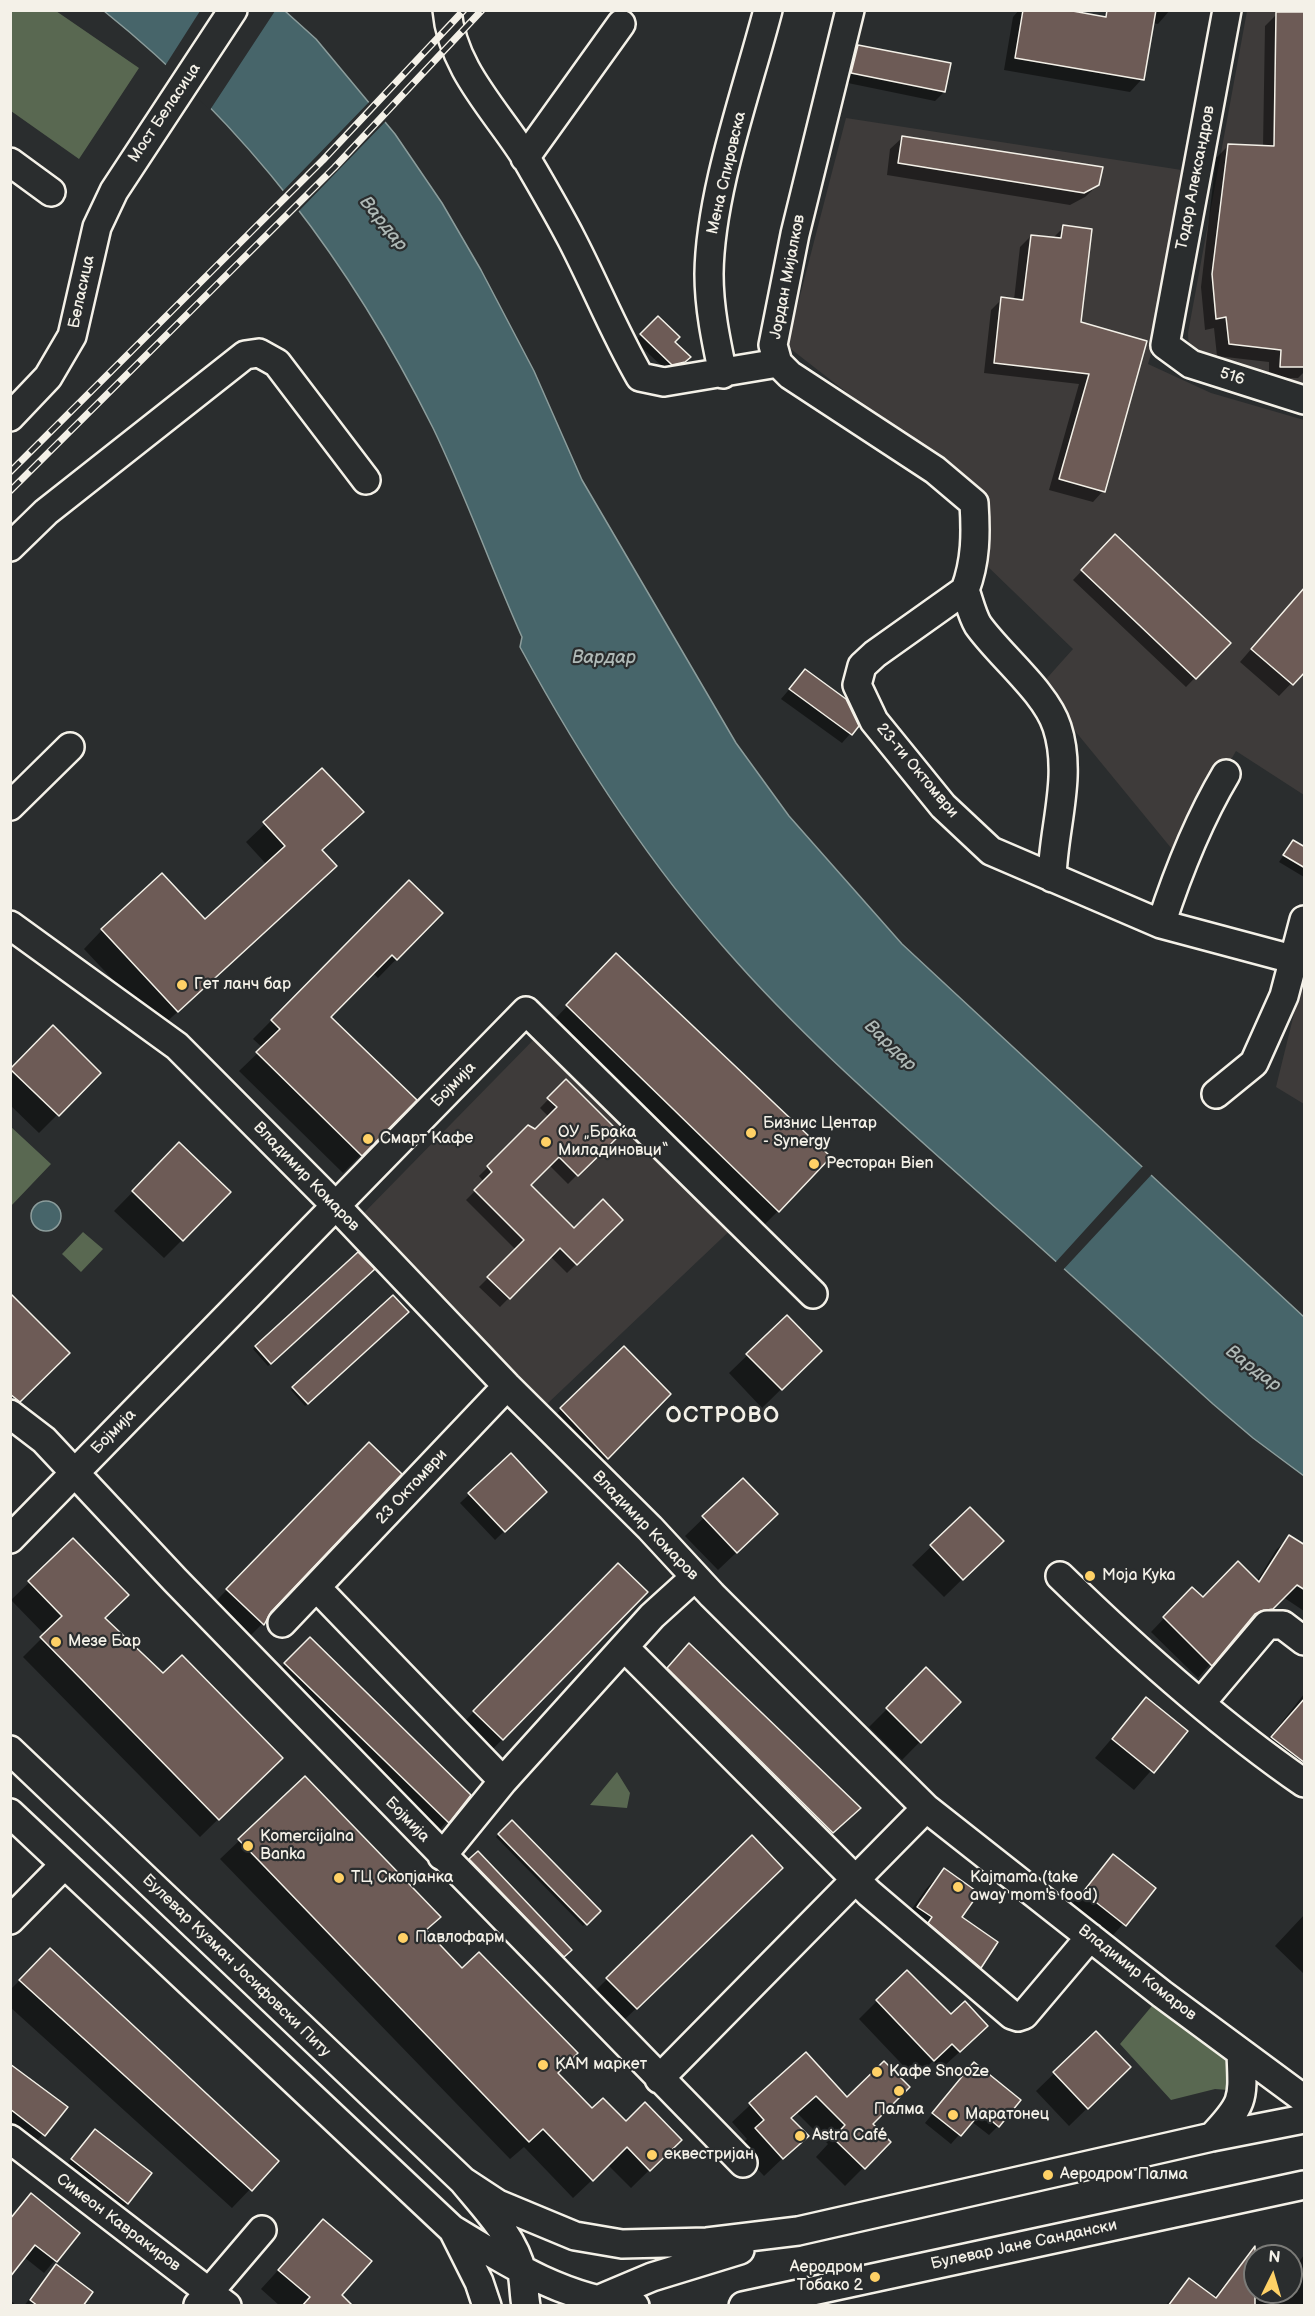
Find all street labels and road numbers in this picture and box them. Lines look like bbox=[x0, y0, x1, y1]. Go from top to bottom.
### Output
street label: Мост Беласица bbox=[125, 60, 205, 166]
street label: Тодор Александров bbox=[1173, 104, 1219, 252]
street label: Мена Спировска bbox=[704, 110, 750, 236]
street label: Јордан Мијалков bbox=[767, 213, 809, 341]
street label: Беласица bbox=[65, 254, 99, 330]
street label: 516 bbox=[1217, 364, 1247, 390]
street label: 23-ти Октомври bbox=[872, 720, 962, 822]
street label: Бојмија bbox=[428, 1058, 480, 1112]
street label: Владимир Комаров bbox=[249, 1118, 363, 1236]
street label: Бојмија bbox=[88, 1406, 140, 1458]
street label: 23 Октомври bbox=[372, 1445, 452, 1529]
street label: Владимир Комаров bbox=[588, 1467, 702, 1585]
street label: Бојмија bbox=[381, 1793, 433, 1847]
street label: Булевар Кузман Јосифовски Питу bbox=[138, 1871, 334, 2061]
street label: Владимир Комаров bbox=[1074, 1921, 1200, 2025]
street label: Симеон Кавракиров bbox=[52, 2170, 184, 2276]
street label: Булевар Јане Сандански bbox=[929, 2216, 1119, 2274]

